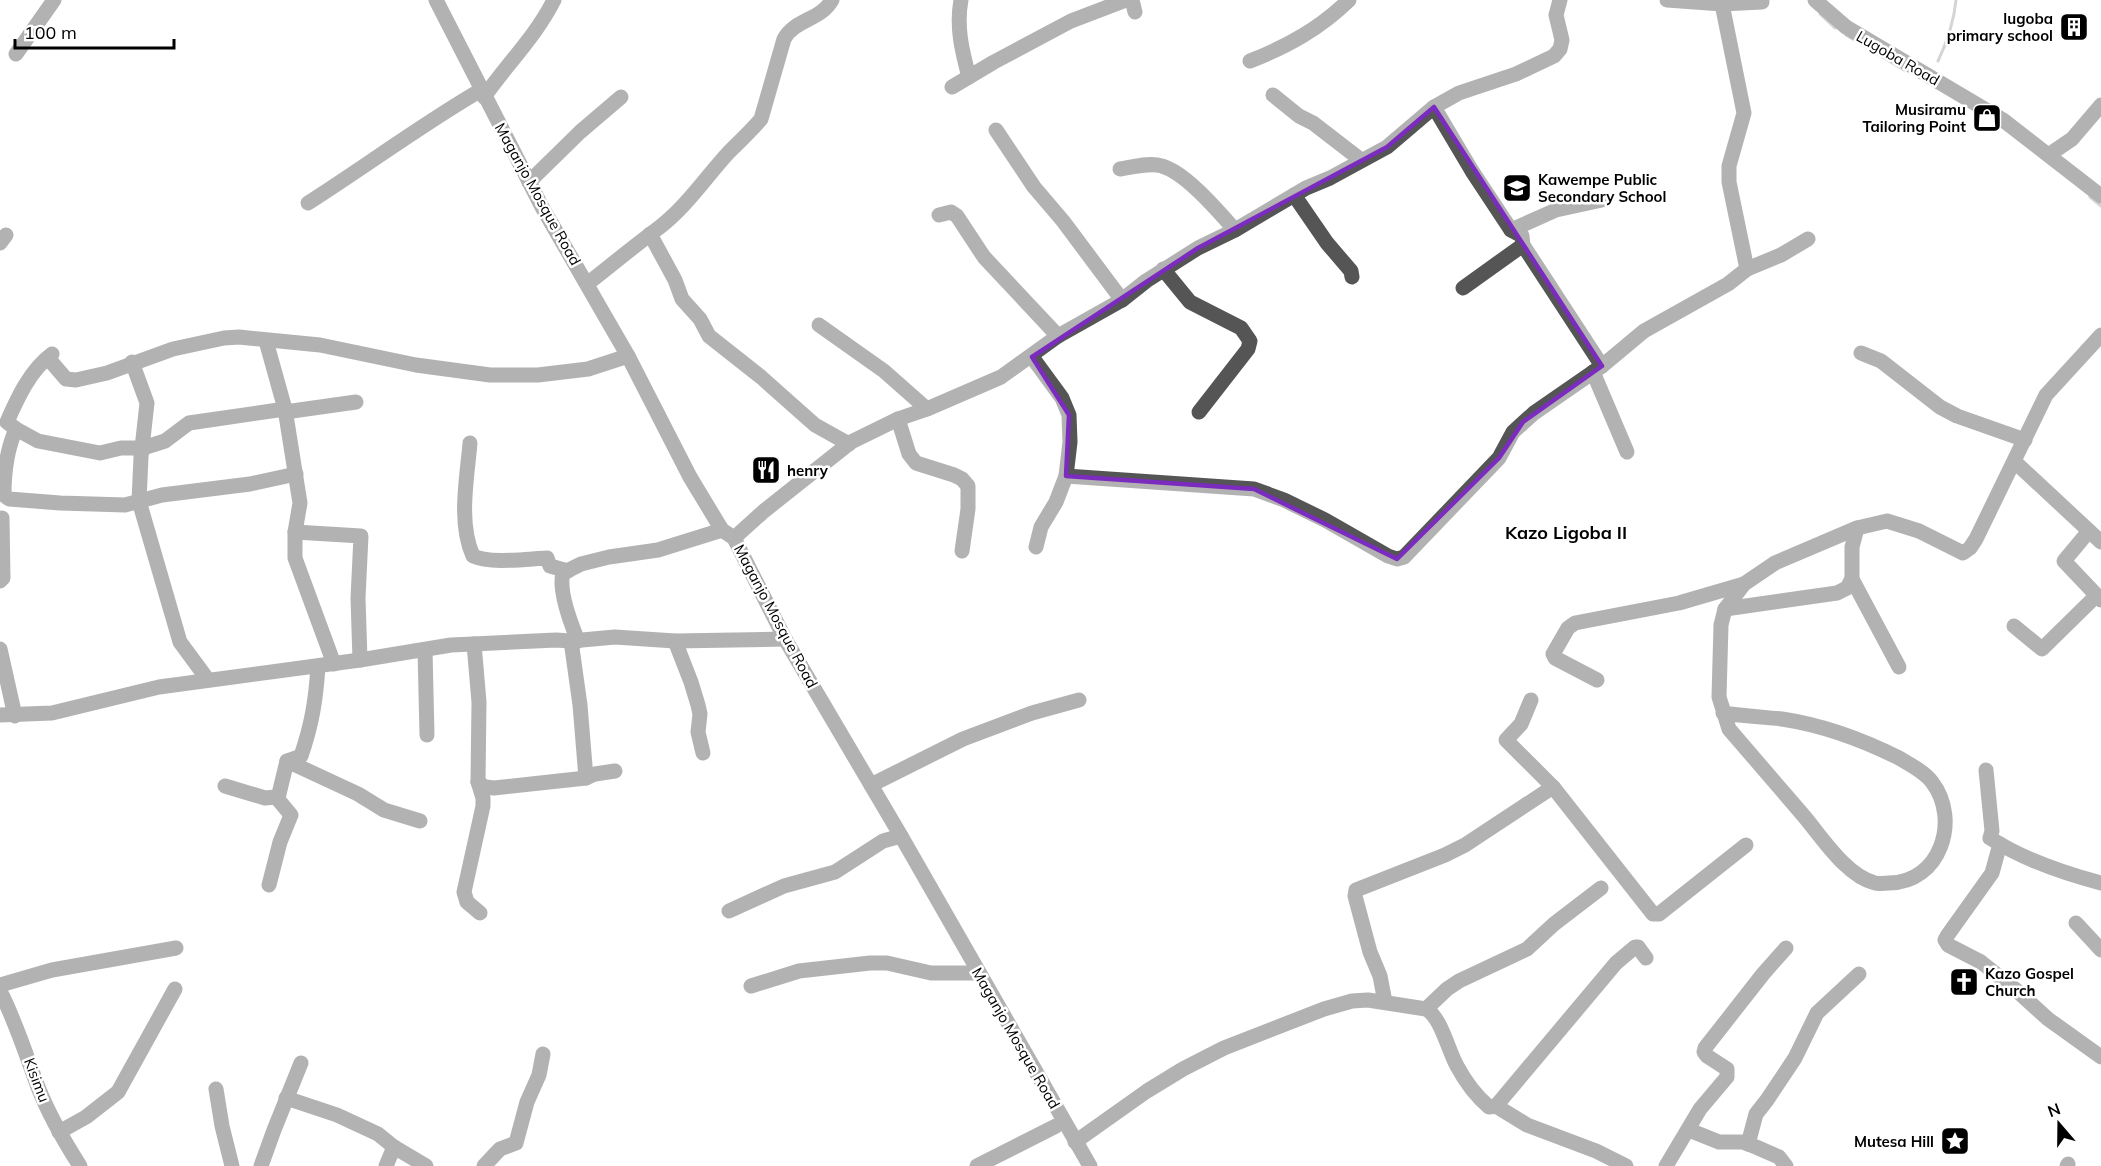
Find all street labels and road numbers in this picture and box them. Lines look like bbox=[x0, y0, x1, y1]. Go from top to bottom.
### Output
street label: Lugoba Road bbox=[1853, 27, 1943, 89]
street label: Maganjo Mosque Road bbox=[491, 119, 585, 269]
street label: Maganjo Mosque Road bbox=[730, 541, 822, 691]
street label: Maganjo Mosque Road bbox=[968, 964, 1064, 1112]
street label: Kisimu bbox=[20, 1055, 54, 1105]

